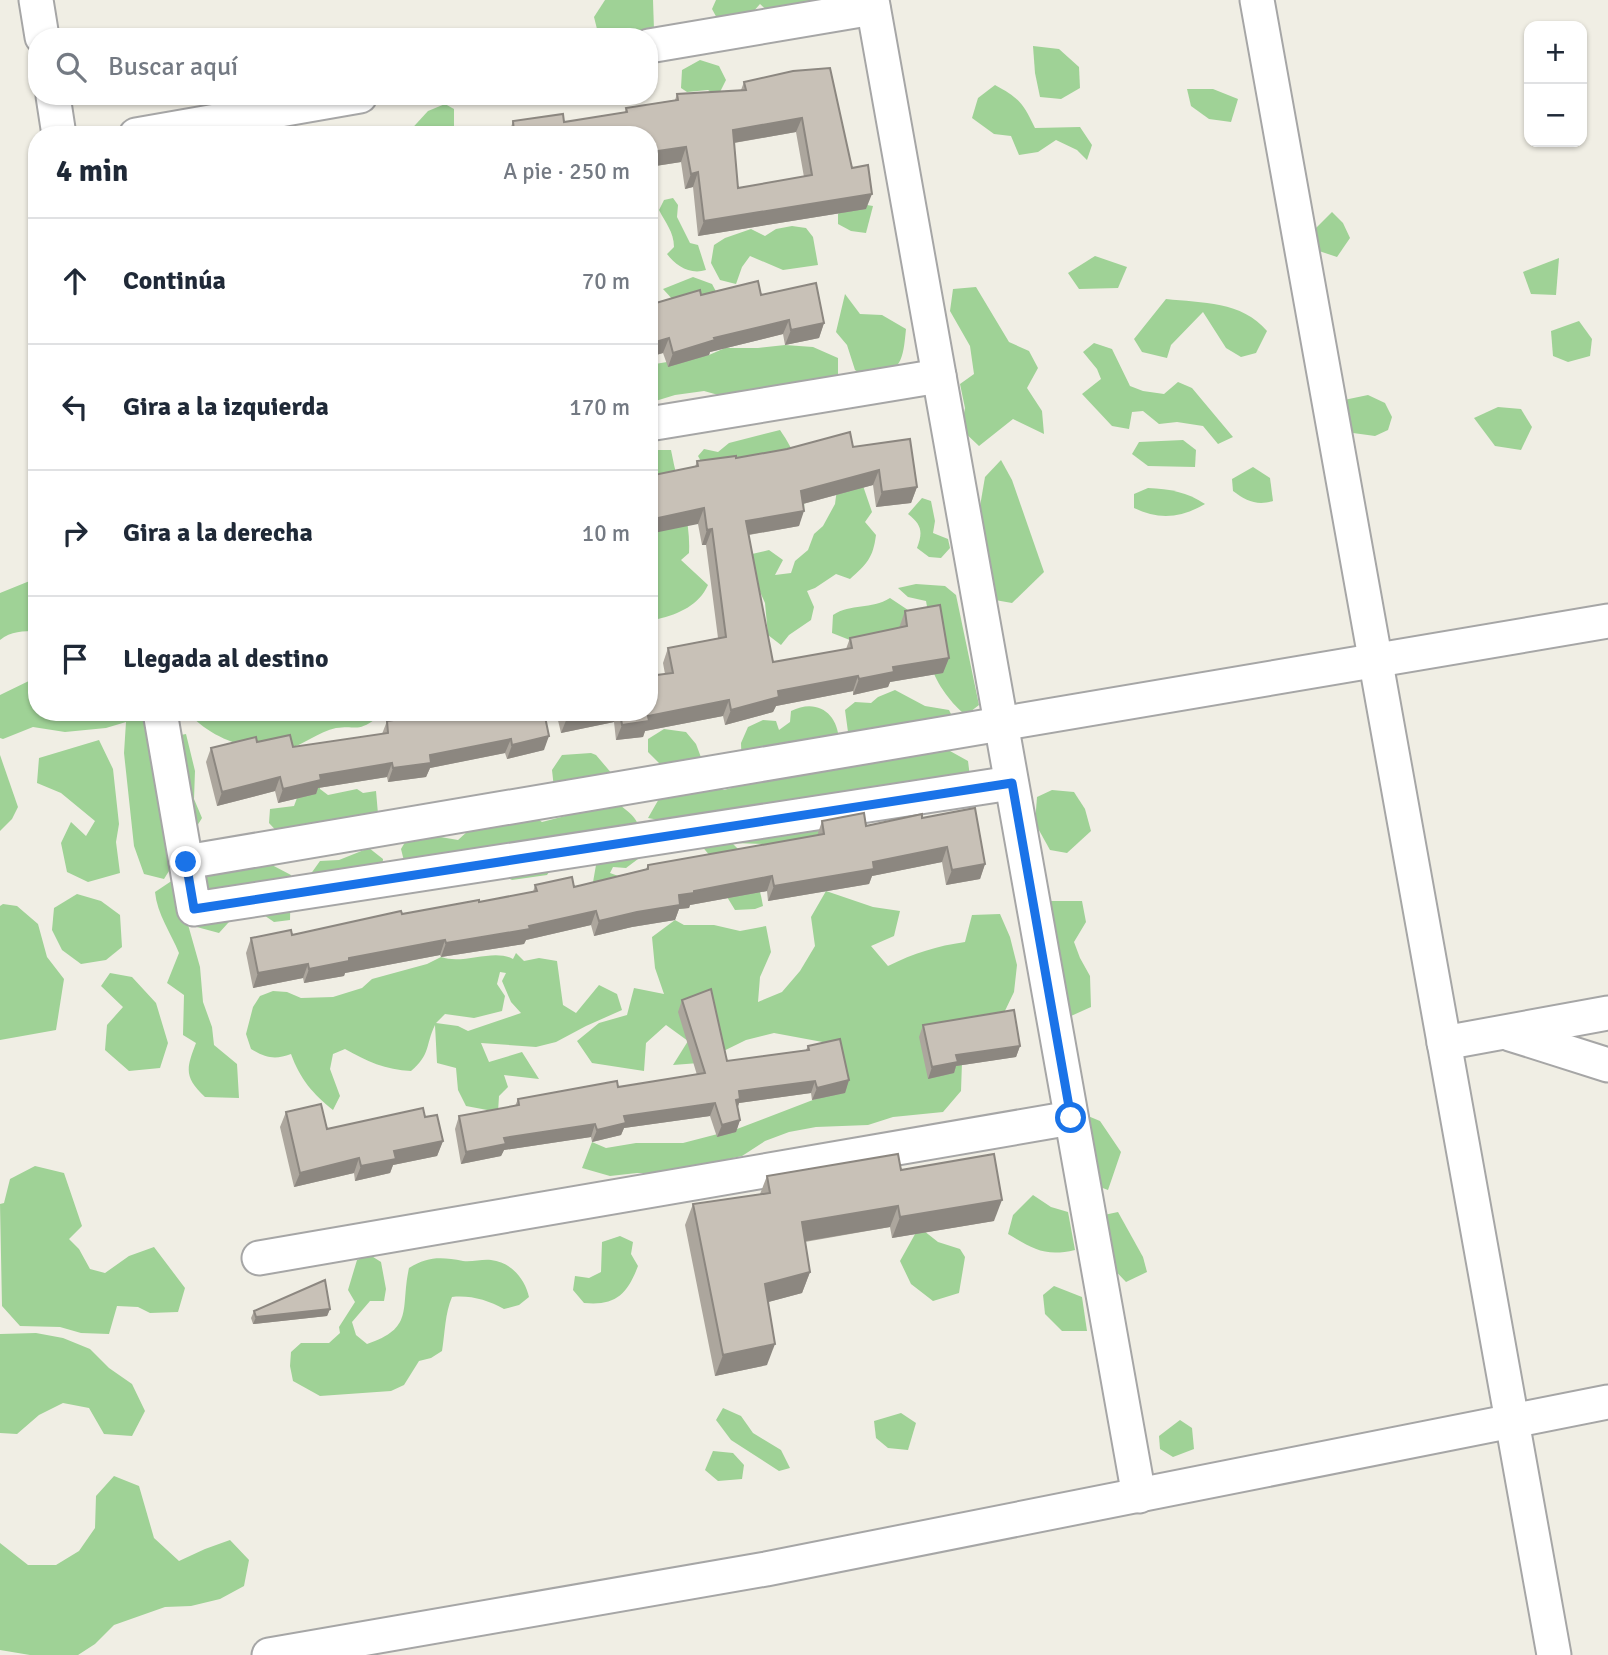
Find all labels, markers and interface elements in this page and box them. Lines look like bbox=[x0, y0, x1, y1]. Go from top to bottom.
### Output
map controls bbox=[1524, 21, 1587, 147]
button: + bbox=[1524, 21, 1587, 84]
search box bbox=[28, 28, 658, 105]
icon: search bbox=[52, 48, 90, 86]
text: Buscar aquí bbox=[108, 51, 238, 83]
button: − bbox=[1524, 84, 1587, 147]
text: 4 min bbox=[56, 153, 128, 190]
text: A pie · 250 m bbox=[503, 157, 630, 186]
icon: ahead bbox=[56, 262, 94, 300]
text: Continúa bbox=[123, 265, 226, 297]
text: 70 m bbox=[582, 267, 630, 296]
icon: left bbox=[56, 388, 94, 426]
text: Gira a la izquierda bbox=[123, 391, 329, 423]
text: 170 m bbox=[569, 393, 630, 422]
icon: right bbox=[56, 514, 94, 552]
text: Gira a la derecha bbox=[123, 517, 313, 549]
text: 10 m bbox=[582, 519, 630, 548]
icon: arrive bbox=[56, 640, 94, 678]
text: Llegada al destino bbox=[123, 643, 329, 675]
route end bbox=[170, 846, 201, 877]
route start bbox=[1055, 1102, 1086, 1133]

